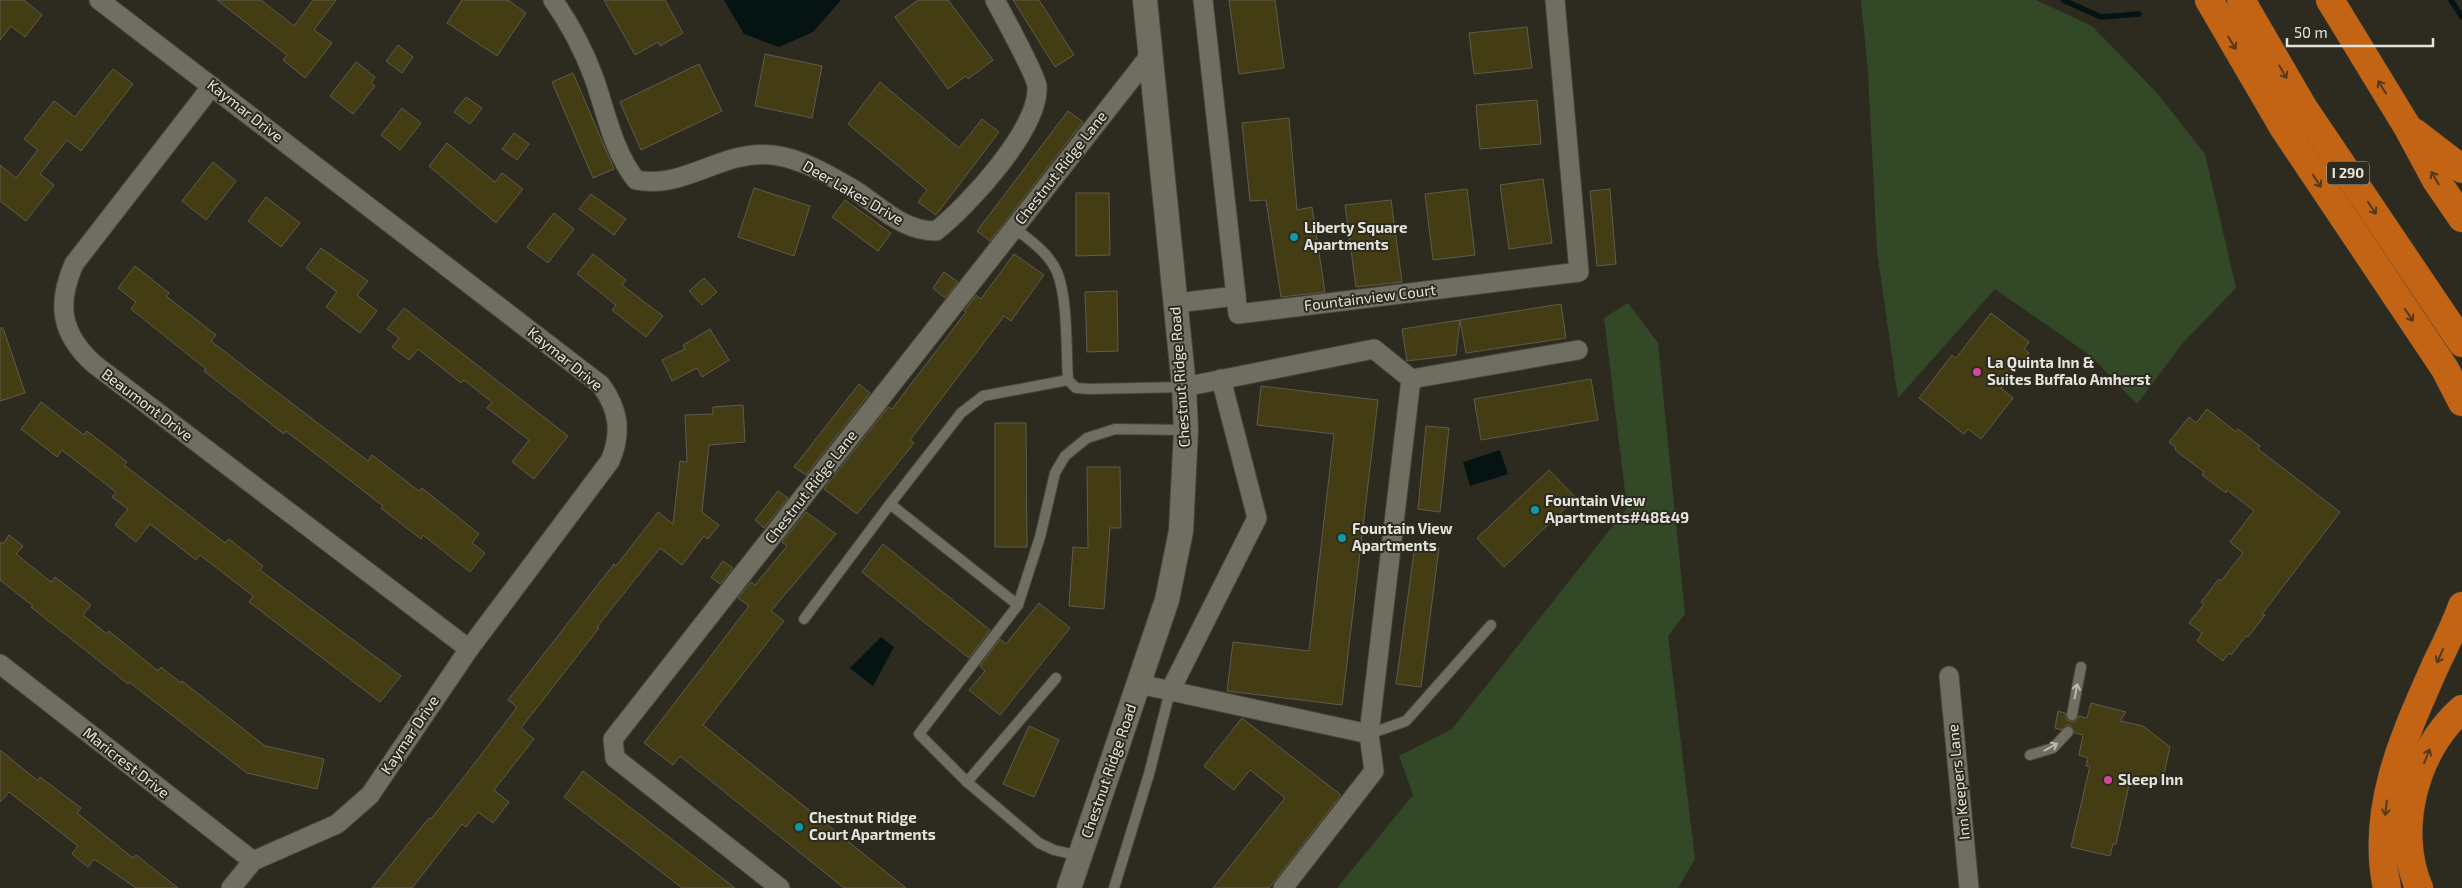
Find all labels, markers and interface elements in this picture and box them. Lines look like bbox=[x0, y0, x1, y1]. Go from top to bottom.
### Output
scale bar bbox=[2287, 15, 2433, 47]
text: 50 m bbox=[2294, 23, 2328, 41]
one-way arrow bbox=[2228, 35, 2238, 49]
one-way arrow bbox=[2279, 65, 2289, 79]
street label: Kaymar Drive bbox=[204, 75, 287, 145]
one-way arrow bbox=[2377, 81, 2387, 95]
street label: Chestnut Ridge Lane bbox=[1010, 107, 1110, 228]
street label: Deer Lakes Drive bbox=[800, 156, 907, 228]
road number: I 290 bbox=[2327, 162, 2369, 184]
one-way arrow bbox=[2430, 170, 2440, 185]
one-way arrow bbox=[2312, 174, 2323, 188]
one-way arrow bbox=[2367, 201, 2377, 215]
place label: Liberty Square Apartments bbox=[1304, 218, 1407, 253]
marker: Liberty Square Apartments bbox=[1288, 231, 1300, 243]
street label: Fountainview Court bbox=[1303, 280, 1437, 314]
street label: Chestnut Ridge Road bbox=[1165, 306, 1193, 448]
one-way arrow bbox=[2404, 308, 2414, 322]
street label: Kaymar Drive bbox=[525, 323, 607, 394]
place label: La Quinta Inn & Suites Buffalo Amherst bbox=[1987, 353, 2151, 388]
street label: Beaumont Drive bbox=[99, 364, 197, 444]
marker: La Quinta Inn & Suites Buffalo Amherst bbox=[1971, 366, 1983, 378]
street label: Chestnut Ridge Lane bbox=[760, 426, 860, 547]
place label: Fountain View Apartments#48&49 bbox=[1545, 491, 1689, 526]
marker: Fountain View Apartments#48&49 bbox=[1529, 504, 1541, 516]
place label: Fountain View Apartments bbox=[1352, 519, 1453, 554]
marker: Fountain View Apartments bbox=[1336, 532, 1348, 544]
one-way arrow bbox=[2435, 648, 2444, 663]
one-way arrow bbox=[2072, 683, 2082, 699]
street label: Kaymar Drive bbox=[376, 692, 442, 777]
street label: Chestnut Ridge Road bbox=[1077, 701, 1139, 840]
street label: Maricrest Drive bbox=[80, 723, 173, 802]
street label: Inn Keepers Lane bbox=[1943, 724, 1973, 841]
one-way arrow bbox=[2044, 742, 2059, 752]
one-way arrow bbox=[2423, 749, 2432, 764]
place label: Sleep Inn bbox=[2118, 770, 2183, 788]
marker: Sleep Inn bbox=[2102, 774, 2114, 786]
one-way arrow bbox=[2381, 800, 2391, 816]
place label: Chestnut Ridge Court Apartments bbox=[809, 808, 936, 843]
marker: Chestnut Ridge Court Apartments bbox=[793, 821, 805, 833]

